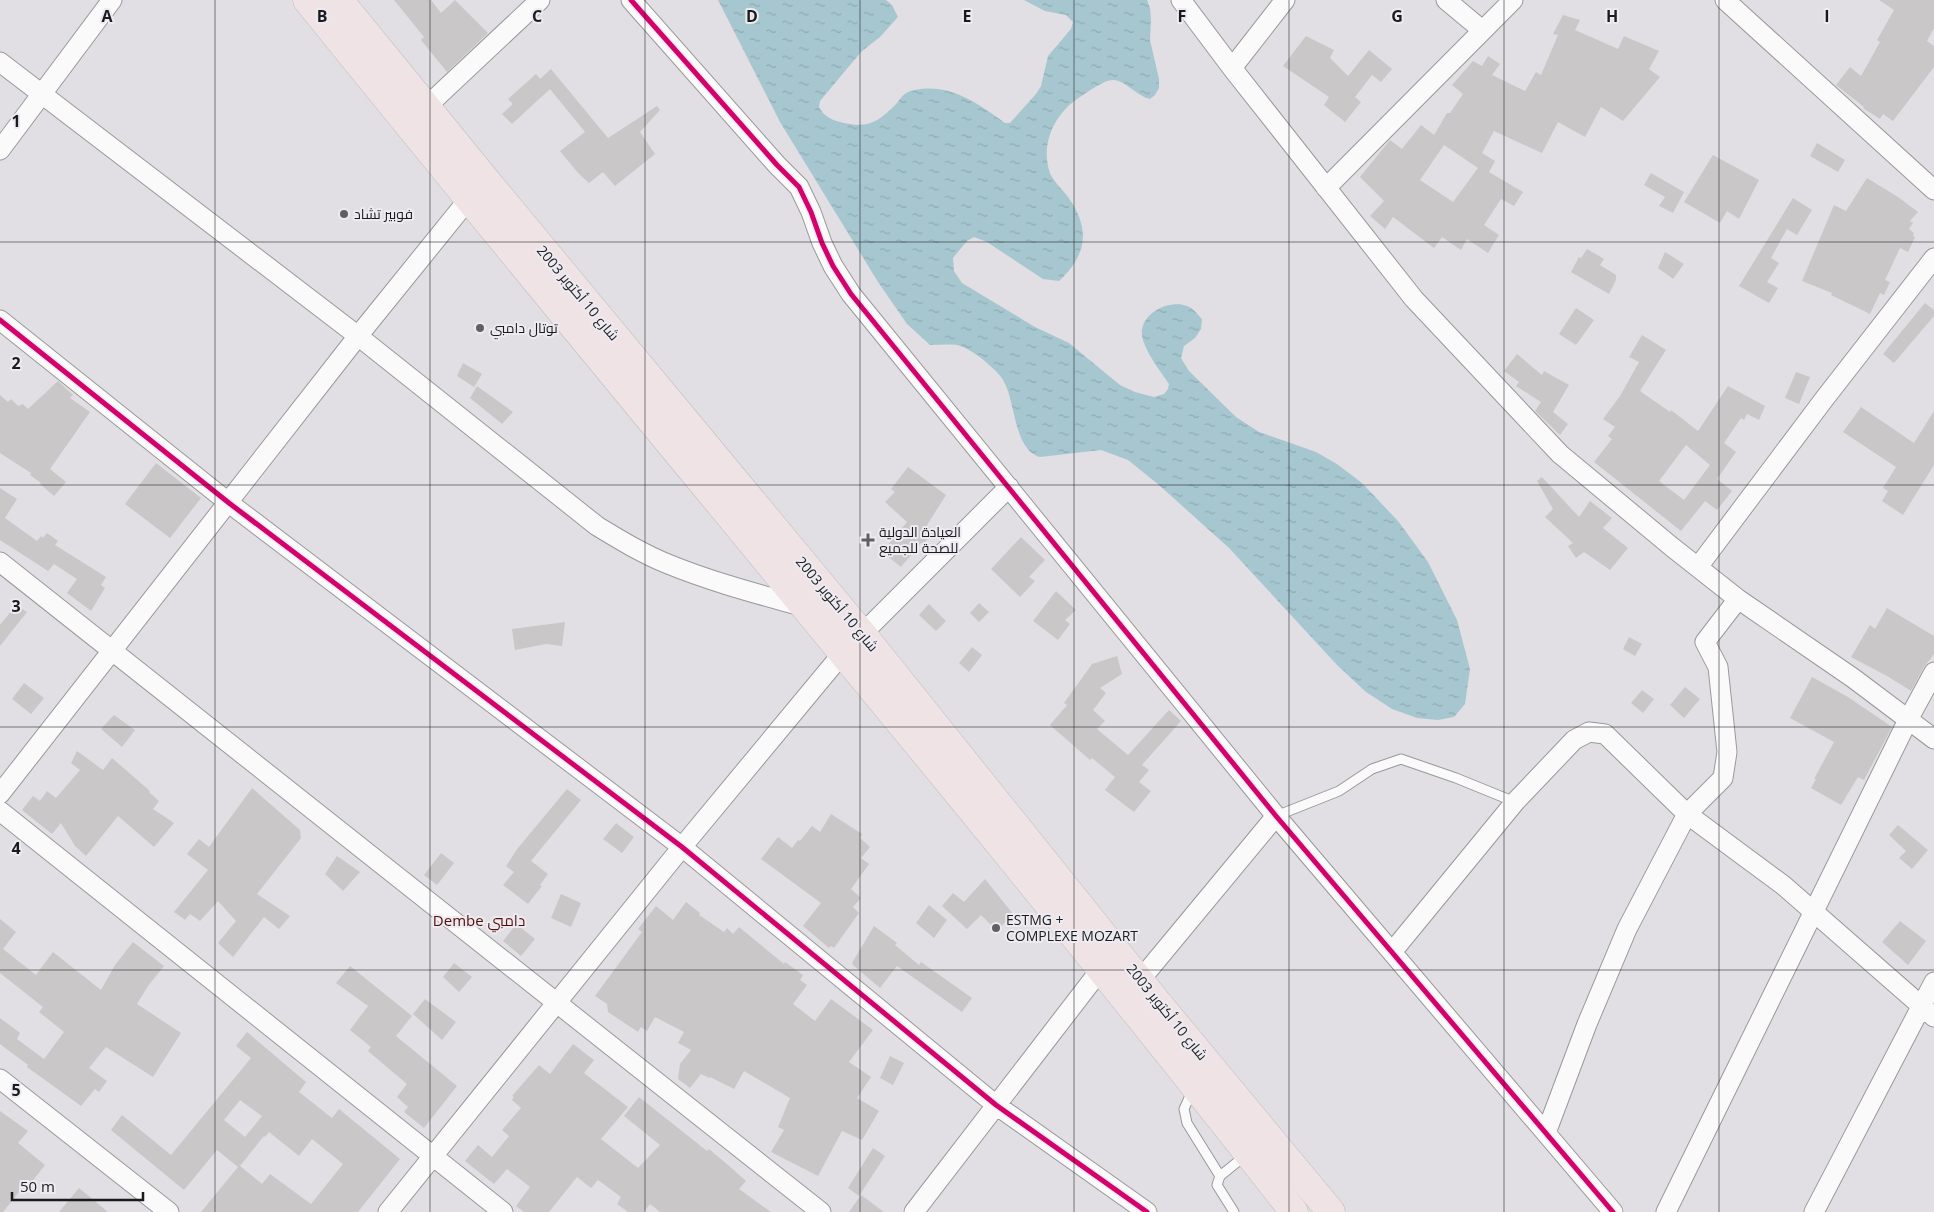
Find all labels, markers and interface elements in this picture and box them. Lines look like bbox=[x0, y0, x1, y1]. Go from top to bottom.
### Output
text: A bbox=[101, 5, 113, 27]
text: B bbox=[317, 5, 327, 27]
text: C bbox=[532, 5, 542, 27]
text: D bbox=[746, 5, 758, 27]
text: E bbox=[963, 5, 972, 27]
text: F bbox=[1178, 5, 1186, 27]
text: G bbox=[1391, 5, 1403, 27]
text: H bbox=[1606, 5, 1618, 27]
text: I bbox=[1824, 5, 1830, 27]
text: 1 bbox=[11, 110, 21, 132]
place label: فوبير تشاد bbox=[354, 204, 413, 223]
marker: فوبير تشاد bbox=[338, 208, 350, 220]
street label: شارع 10 أكتوبر 2003 bbox=[533, 241, 624, 344]
place label: توتال دامبي bbox=[490, 318, 558, 340]
marker: توتال دامبي bbox=[474, 322, 486, 334]
text: 2 bbox=[11, 352, 21, 374]
place label: العيادة الدولية للصحة للجميع bbox=[879, 522, 961, 557]
marker: العيادة الدولية للصحة للجميع bbox=[861, 533, 875, 547]
street label: شارع 10 أكتوبر 2003 bbox=[792, 552, 883, 655]
text: 3 bbox=[11, 595, 21, 617]
text: 4 bbox=[11, 837, 21, 859]
district label: Dembe دامبي bbox=[433, 910, 525, 933]
place label: ESTMG + COMPLEXE MOZART bbox=[1006, 910, 1138, 945]
marker: ESTMG + COMPLEXE MOZART bbox=[990, 922, 1002, 934]
street label: شارع 10 أكتوبر 2003 bbox=[1123, 960, 1212, 1064]
text: 5 bbox=[11, 1079, 21, 1101]
scale bar bbox=[12, 1170, 144, 1202]
text: 50 m bbox=[20, 1176, 55, 1196]

